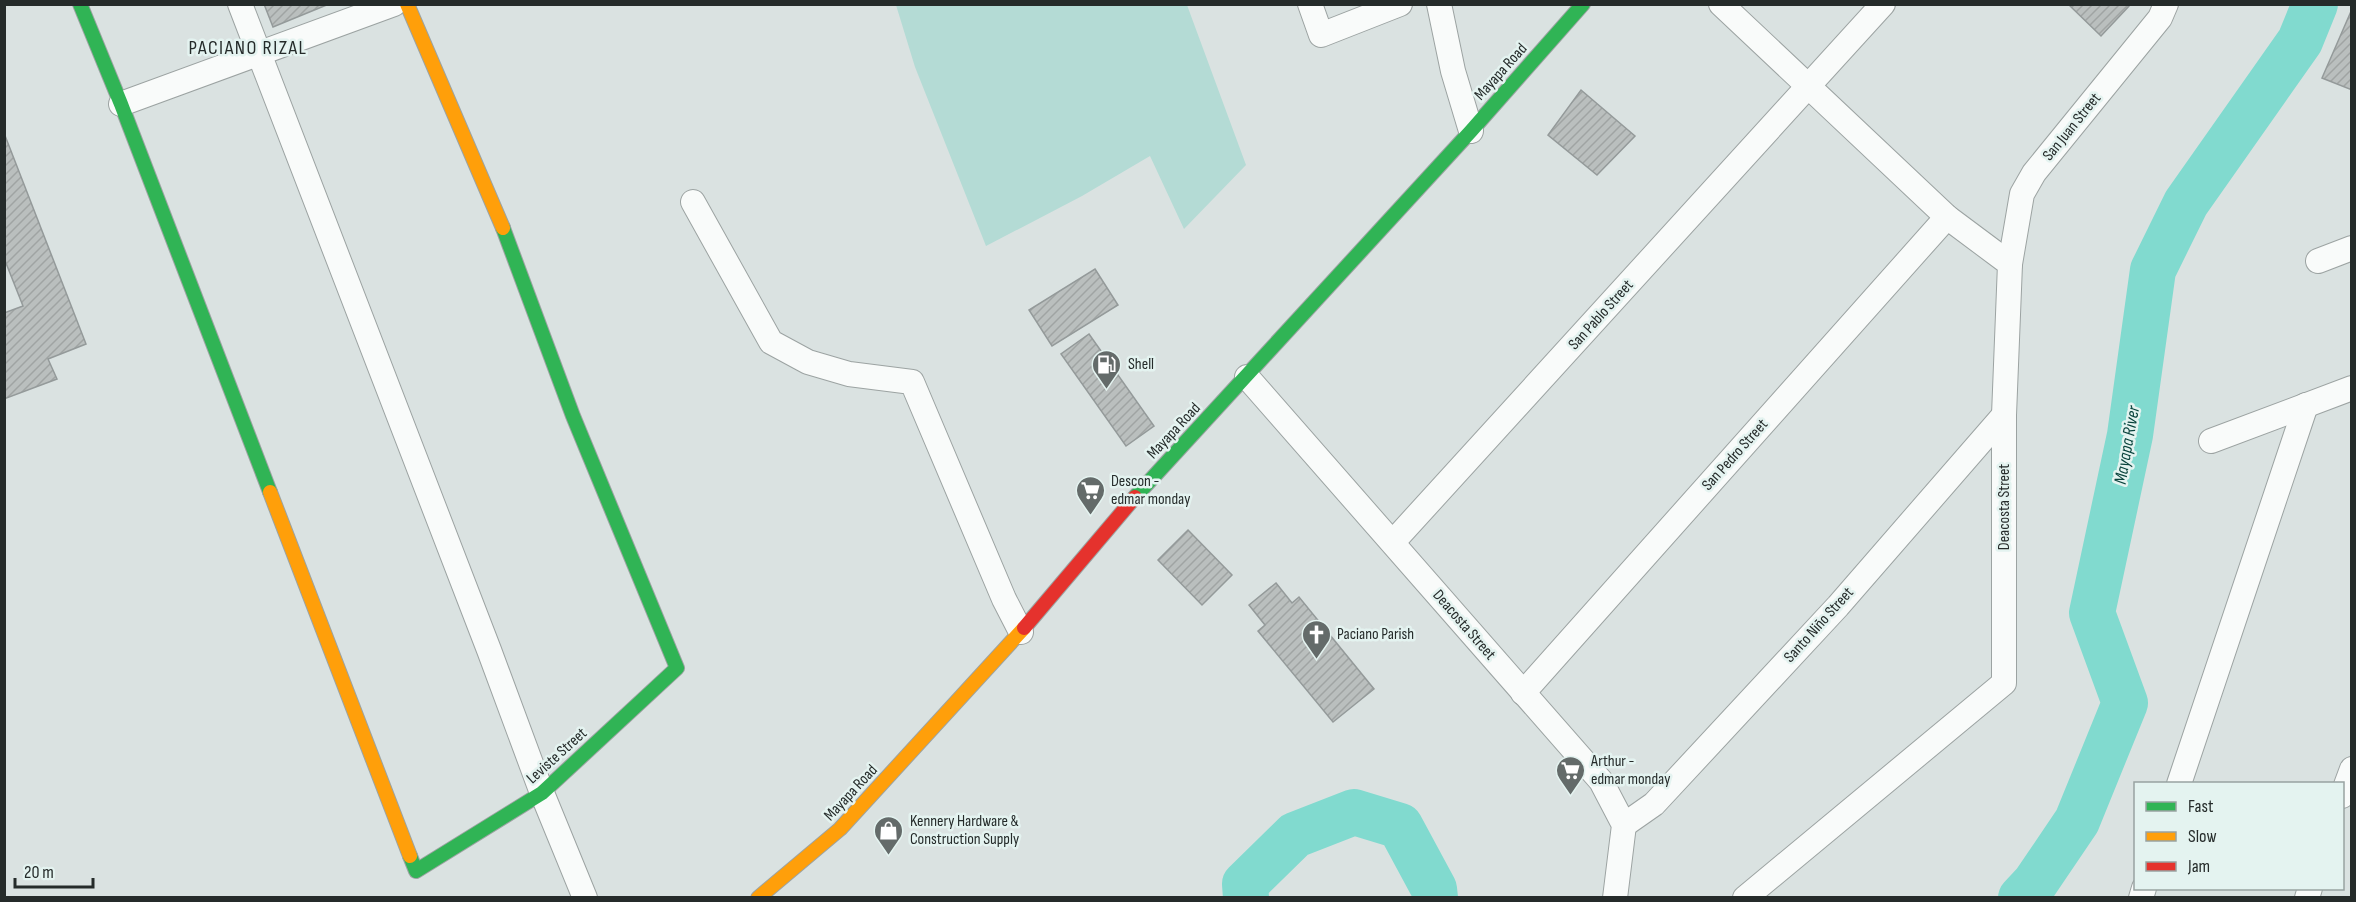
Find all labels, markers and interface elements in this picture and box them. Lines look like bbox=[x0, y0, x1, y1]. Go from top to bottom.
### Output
district label: PACIANO RIZAL bbox=[189, 36, 307, 60]
street label: Mayapa Road bbox=[1471, 40, 1531, 104]
street label: San Juan Street bbox=[2039, 89, 2105, 165]
street label: San Pablo Street bbox=[1565, 276, 1637, 354]
fuel station icon: Shell bbox=[1091, 348, 1123, 390]
place label: Shell bbox=[1128, 355, 1154, 374]
street label: Mayapa Road bbox=[1143, 399, 1205, 463]
water label: Mayapa River bbox=[2110, 403, 2144, 486]
street label: San Pedro Street bbox=[1698, 415, 1772, 495]
street label: Deacosta Street bbox=[1995, 464, 2014, 550]
place label: Descon - edmar monday bbox=[1111, 472, 1190, 509]
supermarket icon: Descon - edmar monday bbox=[1074, 474, 1106, 516]
street label: Santo Niño Street bbox=[1780, 583, 1858, 667]
street label: Deacosta Street bbox=[1428, 586, 1500, 664]
church icon: Paciano Parish bbox=[1300, 618, 1332, 660]
place label: Paciano Parish bbox=[1337, 625, 1414, 644]
street label: Leviste Street bbox=[523, 724, 591, 788]
place label: Arthur - edmar monday bbox=[1590, 752, 1670, 789]
supermarket icon: Arthur - edmar monday bbox=[1554, 754, 1586, 796]
street label: Mayapa Road bbox=[820, 761, 882, 825]
legend bbox=[2134, 782, 2344, 890]
text: Fast bbox=[2188, 796, 2214, 817]
place label: Kennery Hardware & Construction Supply bbox=[910, 812, 1019, 849]
shop icon: Kennery Hardware & Construction Supply bbox=[873, 814, 905, 856]
text: Slow bbox=[2188, 826, 2217, 847]
scale bar bbox=[15, 851, 93, 889]
text: Jam bbox=[2187, 856, 2210, 877]
text: 20 m bbox=[24, 862, 54, 883]

